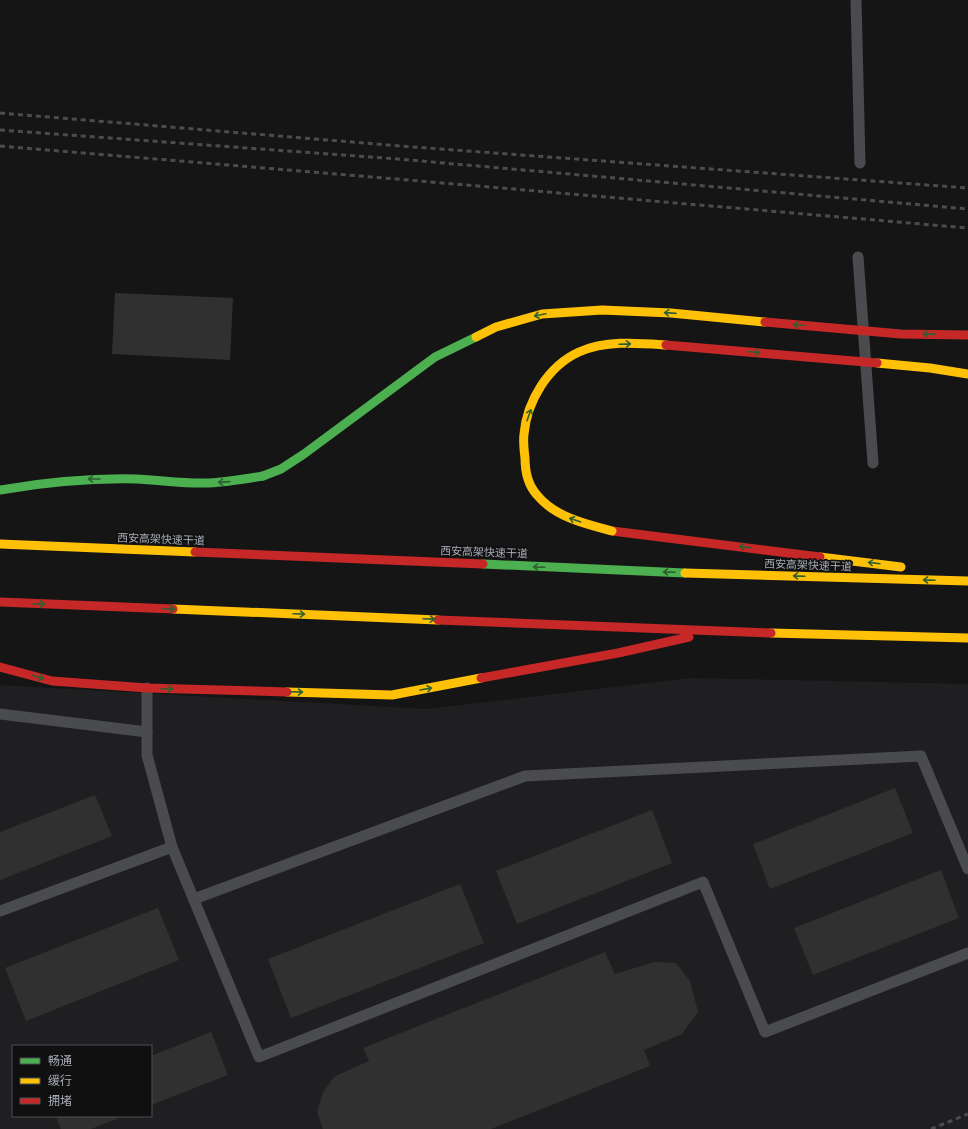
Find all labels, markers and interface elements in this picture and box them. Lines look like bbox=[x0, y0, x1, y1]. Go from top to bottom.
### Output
one-way arrow bbox=[664, 310, 677, 317]
one-way arrow bbox=[534, 312, 547, 320]
one-way arrow bbox=[793, 321, 806, 328]
one-way arrow bbox=[923, 331, 936, 338]
one-way arrow bbox=[618, 340, 631, 348]
one-way arrow bbox=[747, 349, 760, 356]
one-way arrow bbox=[526, 409, 533, 422]
one-way arrow bbox=[88, 475, 101, 483]
one-way arrow bbox=[218, 479, 231, 486]
one-way arrow bbox=[569, 516, 581, 524]
street label: 西安高架快速干道 bbox=[117, 530, 205, 547]
street label: 西安高架快速干道 bbox=[440, 543, 528, 560]
one-way arrow bbox=[739, 543, 752, 551]
street label: 西安高架快速干道 bbox=[764, 556, 852, 573]
one-way arrow bbox=[868, 560, 881, 567]
one-way arrow bbox=[533, 563, 546, 571]
one-way arrow bbox=[663, 569, 676, 576]
one-way arrow bbox=[793, 573, 806, 580]
one-way arrow bbox=[923, 576, 936, 584]
one-way arrow bbox=[32, 600, 45, 608]
one-way arrow bbox=[162, 605, 175, 613]
one-way arrow bbox=[292, 610, 305, 618]
one-way arrow bbox=[422, 616, 435, 623]
one-way arrow bbox=[31, 674, 44, 682]
one-way arrow bbox=[419, 684, 432, 692]
one-way arrow bbox=[160, 685, 173, 693]
one-way arrow bbox=[290, 688, 303, 696]
legend bbox=[12, 1045, 152, 1117]
text: 畅通 bbox=[48, 1053, 72, 1067]
text: 缓行 bbox=[48, 1073, 72, 1087]
text: 拥堵 bbox=[48, 1093, 72, 1107]

